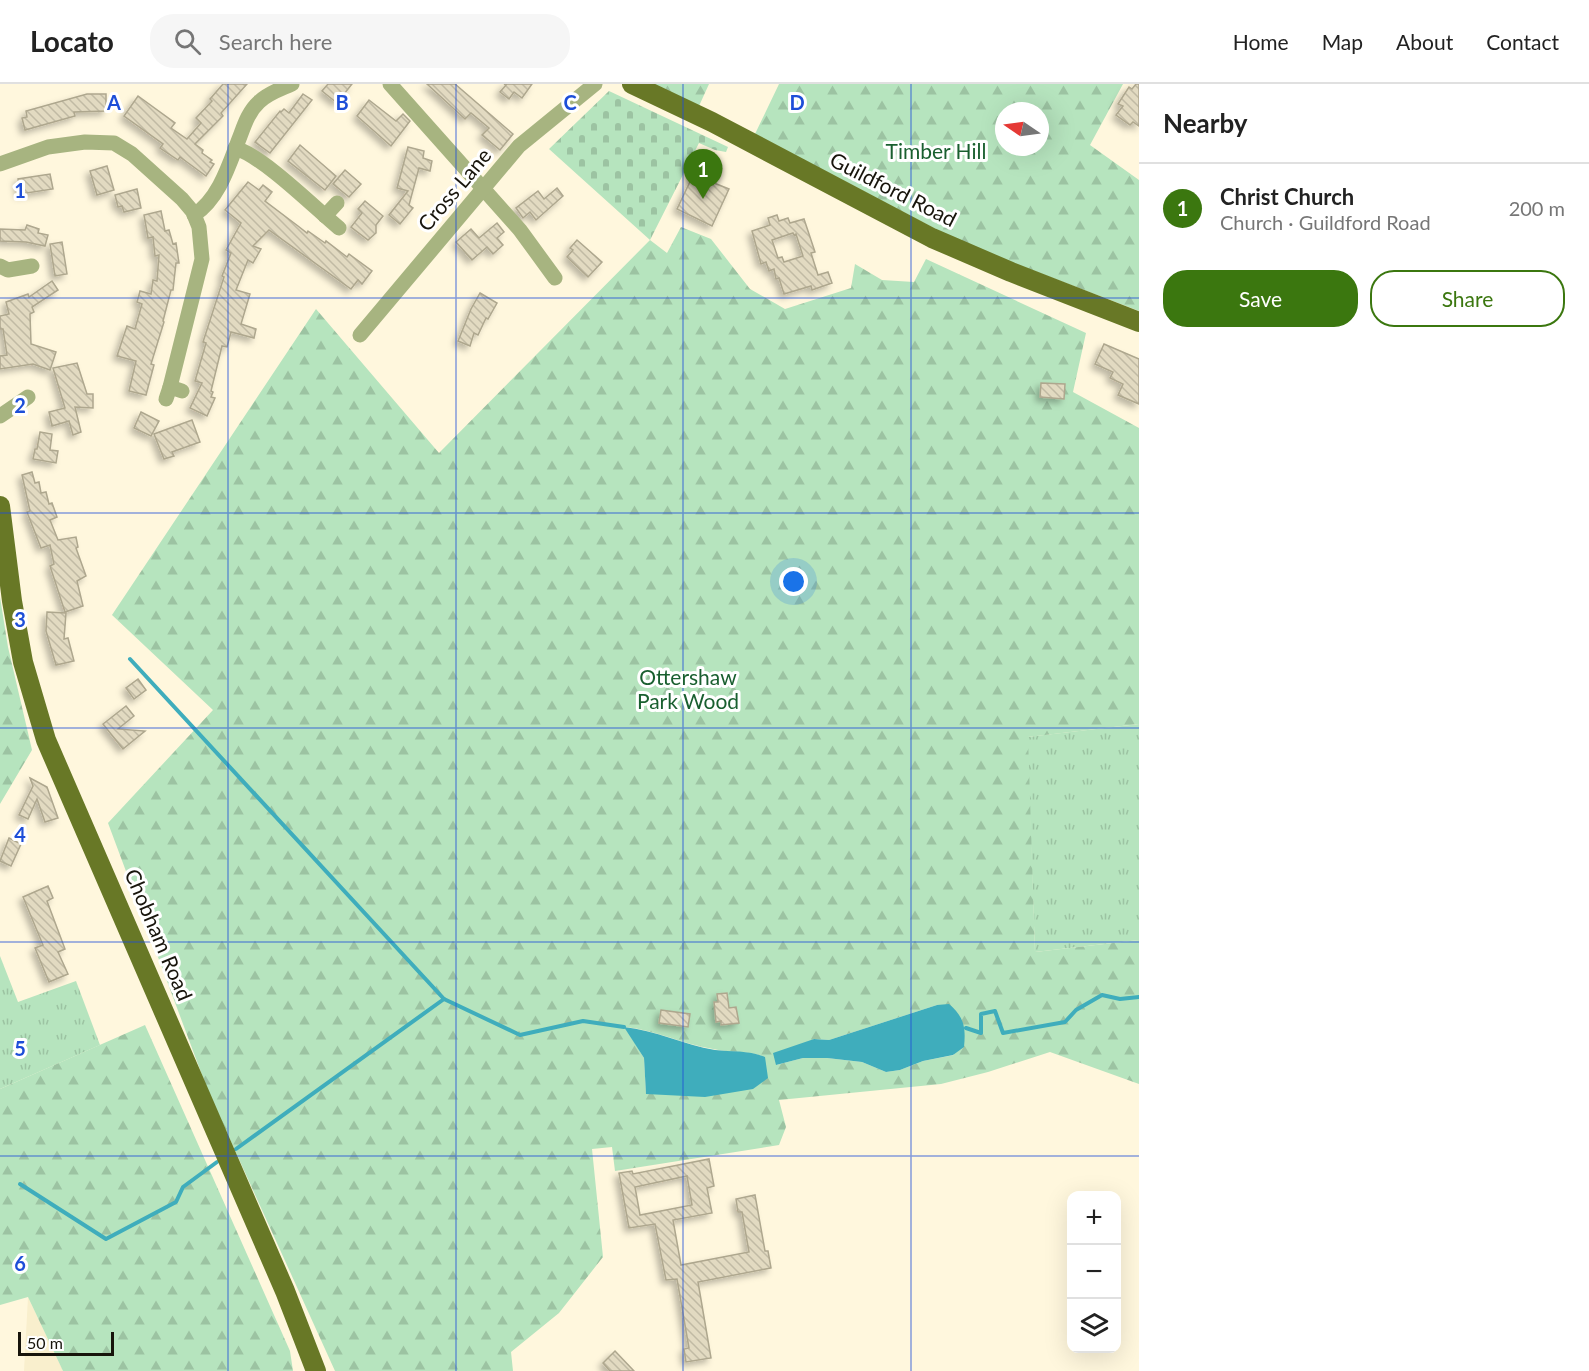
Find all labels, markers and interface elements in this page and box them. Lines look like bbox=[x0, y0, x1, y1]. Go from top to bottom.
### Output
search box bbox=[150, 14, 570, 68]
text: Locato bbox=[30, 24, 114, 58]
icon: search bbox=[171, 25, 204, 58]
text: Search here bbox=[219, 28, 332, 55]
text: Home bbox=[1233, 29, 1289, 54]
text: Map bbox=[1322, 29, 1363, 54]
text: About bbox=[1396, 29, 1453, 54]
text: Contact bbox=[1486, 29, 1559, 54]
text: A bbox=[106, 90, 121, 114]
text: B bbox=[335, 90, 349, 114]
text: C bbox=[563, 90, 577, 114]
text: D bbox=[789, 90, 805, 114]
north arrow bbox=[995, 102, 1049, 156]
text: Nearby bbox=[1163, 107, 1248, 139]
park label: Timber Hill bbox=[886, 138, 986, 163]
street label: Cross Lane bbox=[412, 142, 496, 236]
street label: Guildford Road bbox=[826, 146, 961, 231]
pin: 1 bbox=[684, 150, 722, 199]
text: 1 bbox=[14, 178, 26, 202]
text: Christ Church bbox=[1220, 183, 1354, 210]
text: 1 bbox=[1177, 196, 1188, 220]
text: 200 m bbox=[1509, 196, 1565, 220]
text: Church · Guildford Road bbox=[1220, 210, 1431, 234]
button: Save bbox=[1163, 270, 1358, 327]
button: Share bbox=[1370, 270, 1565, 327]
text: 2 bbox=[14, 393, 26, 417]
your location bbox=[779, 567, 808, 596]
text: 3 bbox=[14, 607, 26, 631]
park label: Ottershaw Park Wood bbox=[637, 664, 739, 713]
text: 4 bbox=[14, 822, 26, 846]
street label: Chobham Road bbox=[120, 865, 198, 1004]
text: 5 bbox=[14, 1036, 26, 1060]
map controls bbox=[1067, 1191, 1121, 1353]
button: + bbox=[1067, 1191, 1121, 1245]
button: − bbox=[1067, 1245, 1121, 1299]
text: 6 bbox=[14, 1251, 26, 1275]
button: layers bbox=[1067, 1299, 1121, 1353]
scale bar bbox=[18, 1329, 114, 1356]
text: 50 m bbox=[27, 1333, 63, 1352]

